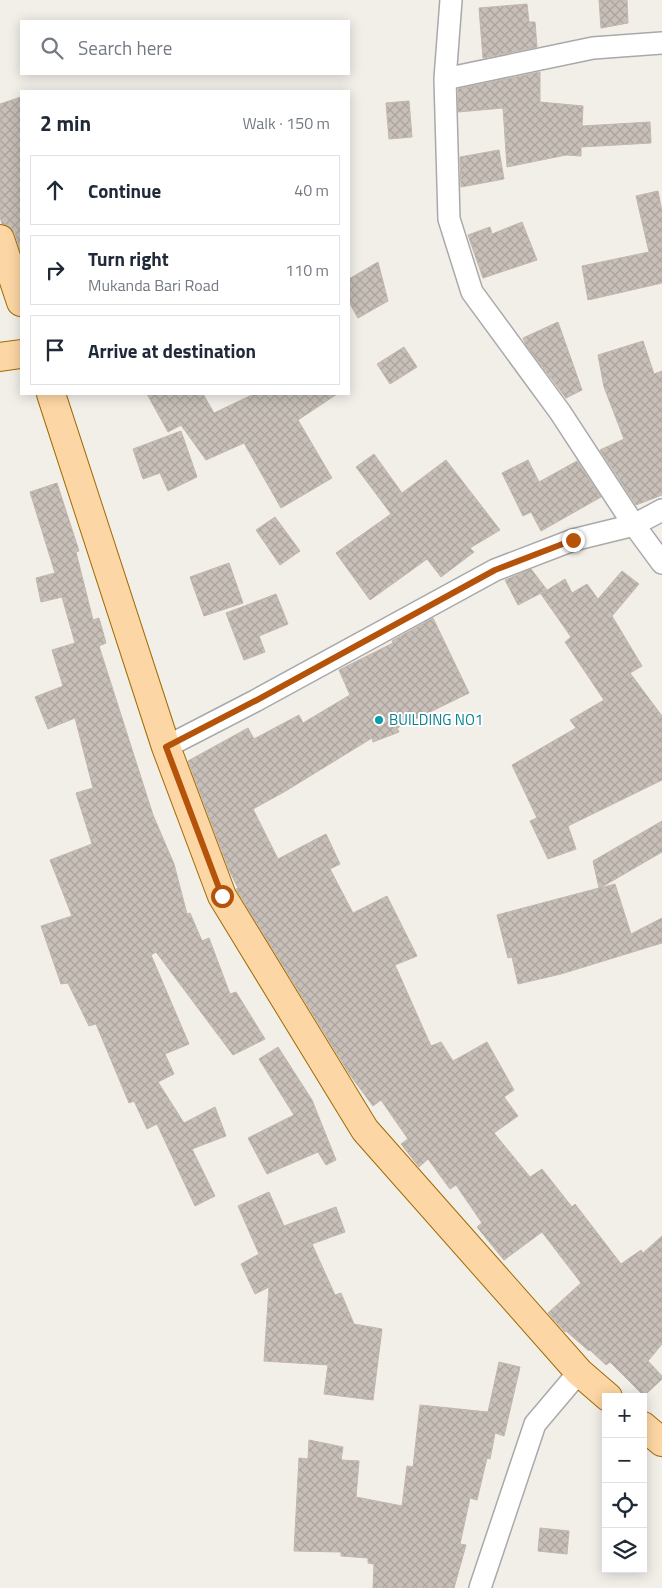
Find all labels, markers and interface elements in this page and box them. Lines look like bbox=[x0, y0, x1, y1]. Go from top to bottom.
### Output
search box bbox=[20, 20, 350, 75]
text: Search here bbox=[78, 33, 172, 62]
icon: search bbox=[38, 34, 66, 62]
text: 2 min bbox=[40, 107, 91, 139]
text: Walk · 150 m bbox=[242, 111, 330, 135]
icon: ahead bbox=[41, 176, 69, 204]
text: Continue bbox=[88, 176, 161, 205]
text: 40 m bbox=[294, 178, 329, 202]
text: Turn right bbox=[88, 244, 169, 273]
icon: right bbox=[41, 256, 69, 284]
text: 110 m bbox=[285, 258, 329, 282]
text: Mukanda Bari Road bbox=[88, 273, 219, 297]
icon: arrive bbox=[41, 336, 69, 364]
text: Arrive at destination bbox=[88, 336, 256, 365]
route end bbox=[562, 529, 585, 552]
place label: BUILDING NO1 bbox=[389, 708, 483, 731]
marker: BUILDING NO1 bbox=[373, 714, 385, 726]
route start bbox=[211, 885, 234, 908]
map controls bbox=[602, 1393, 647, 1573]
button: + bbox=[602, 1393, 647, 1438]
button: − bbox=[602, 1438, 647, 1483]
button: locate bbox=[602, 1483, 647, 1528]
button: layers bbox=[602, 1528, 647, 1573]

